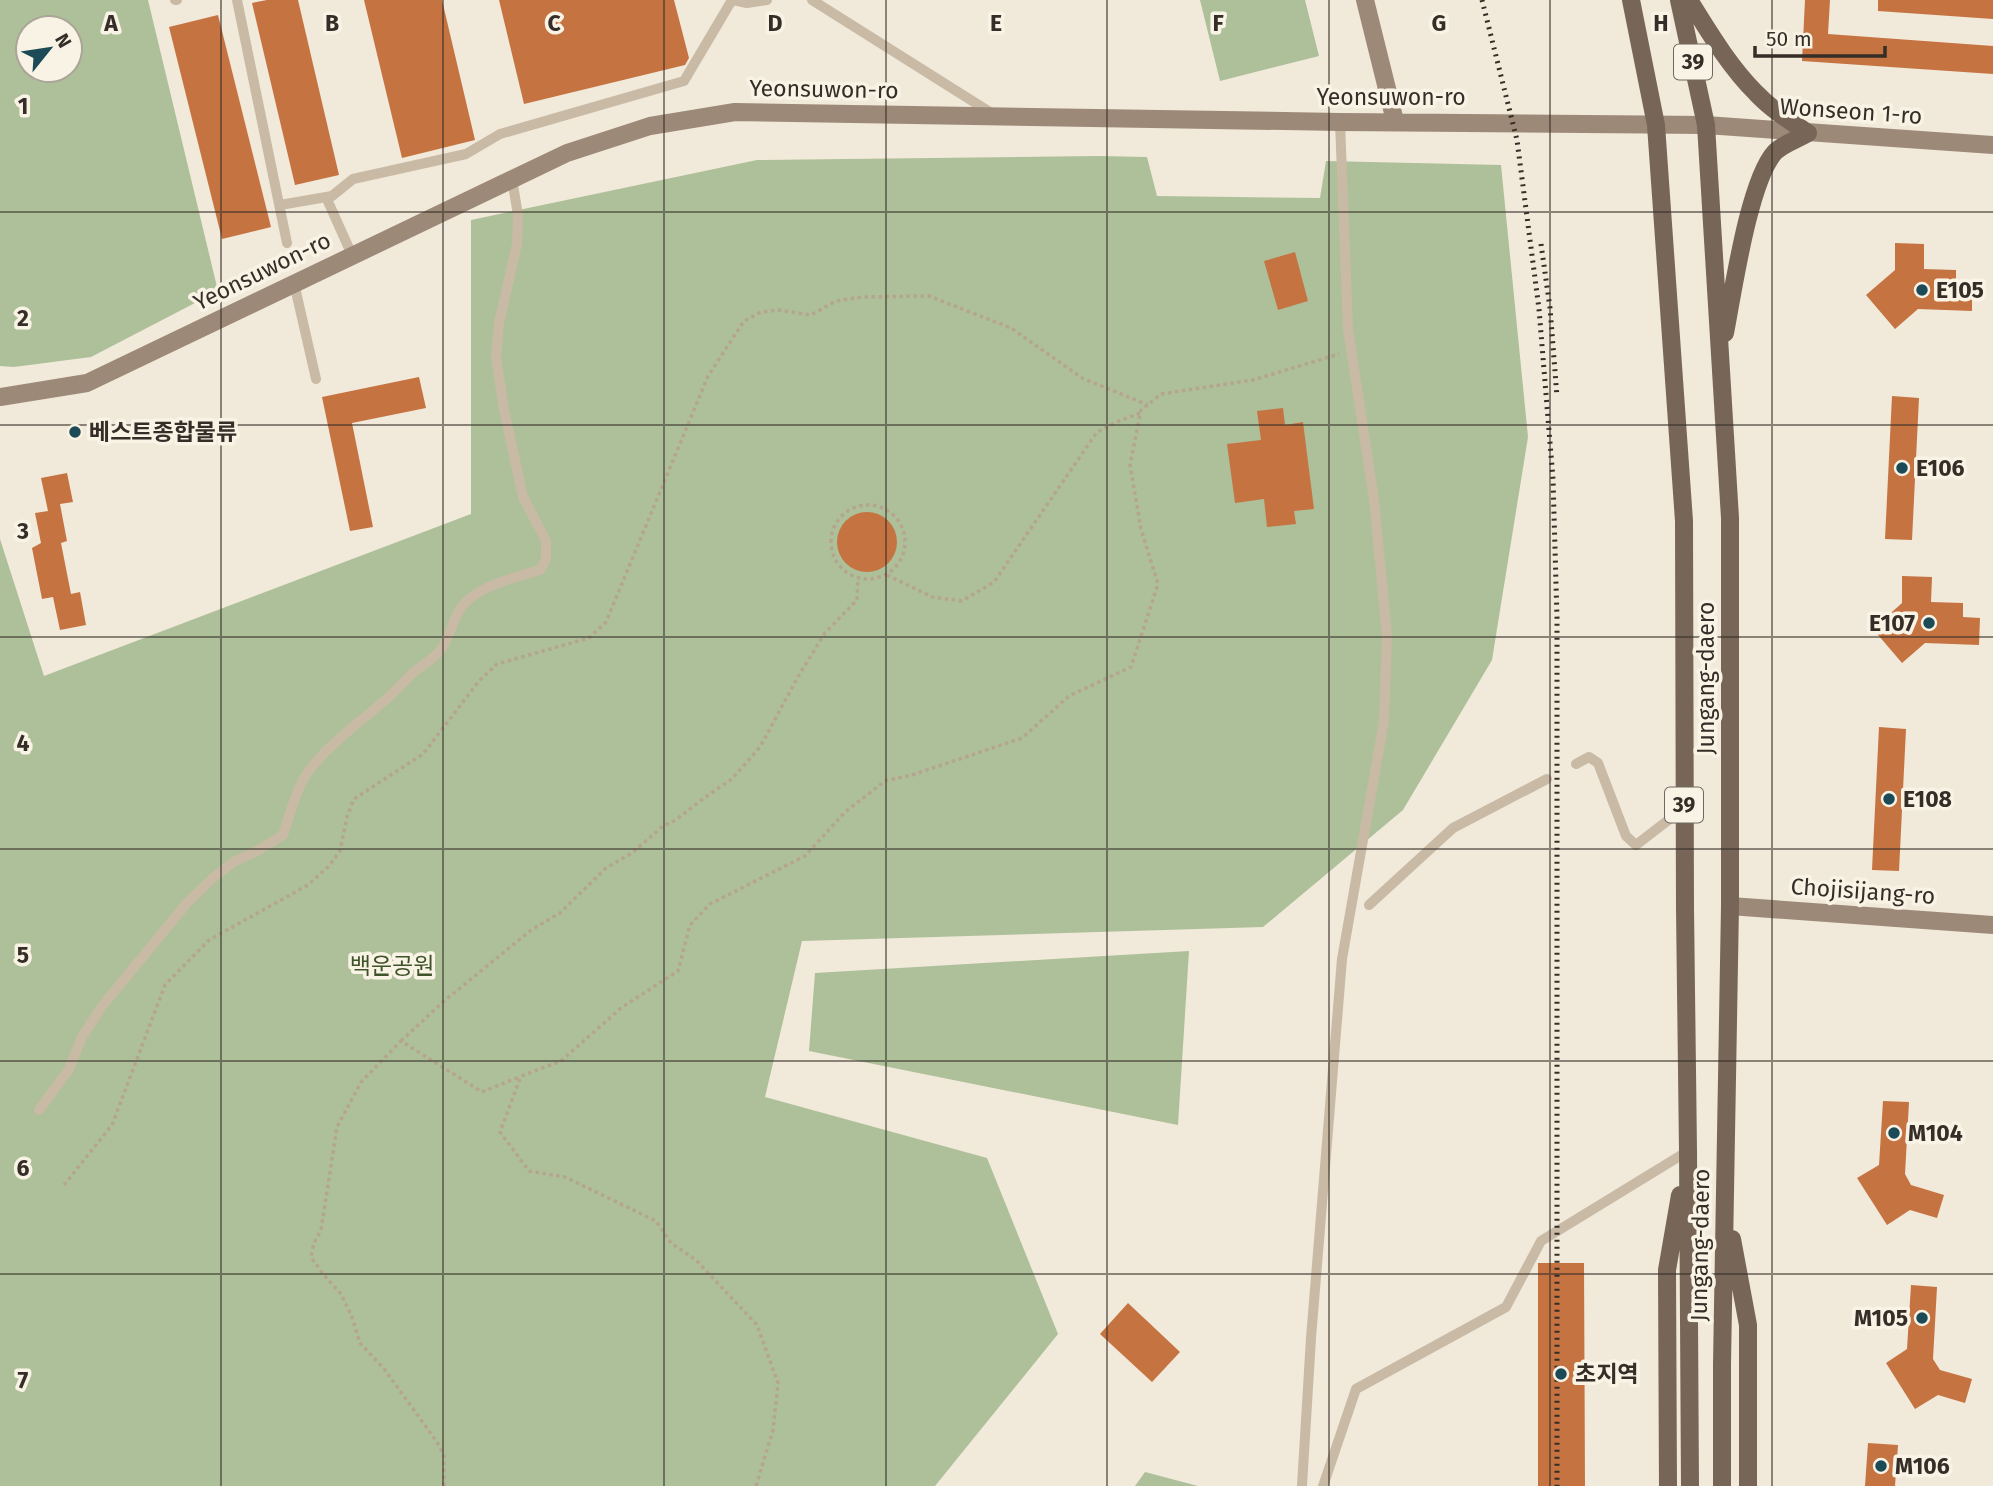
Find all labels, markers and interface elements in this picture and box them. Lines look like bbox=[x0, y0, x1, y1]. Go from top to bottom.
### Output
text: A bbox=[103, 9, 118, 37]
text: B bbox=[325, 9, 339, 37]
text: C bbox=[547, 9, 561, 37]
text: D bbox=[768, 9, 783, 37]
text: E bbox=[990, 9, 1002, 37]
text: F bbox=[1212, 9, 1224, 37]
text: G bbox=[1432, 9, 1446, 37]
text: H bbox=[1653, 9, 1669, 37]
north arrow bbox=[14, 14, 84, 84]
scale bar bbox=[1755, 14, 1884, 58]
text: 50 m bbox=[1766, 26, 1812, 52]
text: N bbox=[50, 30, 76, 52]
road number: 39 bbox=[1674, 44, 1712, 80]
street label: Yeonsuwon-ro bbox=[749, 74, 899, 104]
street label: Yeonsuwon-ro bbox=[1316, 83, 1466, 111]
text: 1 bbox=[18, 92, 28, 120]
street label: Wonseon 1-ro bbox=[1779, 92, 1923, 130]
street label: Yeonsuwon-ro bbox=[189, 226, 335, 316]
place label: E105 bbox=[1936, 276, 1984, 304]
marker: E105 bbox=[1914, 282, 1930, 298]
text: 2 bbox=[17, 304, 29, 332]
place label: 베스트종합물류 bbox=[89, 418, 237, 446]
marker: 베스트종합물류 bbox=[67, 424, 83, 440]
place label: E106 bbox=[1916, 454, 1965, 482]
marker: E106 bbox=[1894, 460, 1910, 476]
text: 3 bbox=[16, 517, 29, 545]
street label: Jungang-daero bbox=[1692, 602, 1720, 754]
place label: E107 bbox=[1869, 609, 1915, 637]
marker: E107 bbox=[1921, 615, 1937, 631]
text: 4 bbox=[17, 729, 30, 757]
place label: E108 bbox=[1903, 785, 1952, 813]
road number: 39 bbox=[1665, 788, 1703, 822]
marker: E108 bbox=[1881, 791, 1897, 807]
street label: Chojisijang-ro bbox=[1790, 872, 1936, 910]
text: 5 bbox=[17, 941, 29, 969]
park label: 백운공원 bbox=[350, 952, 434, 980]
place label: M104 bbox=[1908, 1119, 1963, 1147]
marker: M104 bbox=[1886, 1125, 1902, 1141]
text: 6 bbox=[17, 1154, 30, 1182]
street label: Jungang-daero bbox=[1685, 1168, 1715, 1322]
place label: M105 bbox=[1854, 1304, 1908, 1332]
marker: M105 bbox=[1914, 1310, 1930, 1326]
place label: 초지역 bbox=[1575, 1360, 1638, 1388]
text: 7 bbox=[18, 1366, 29, 1394]
marker: 초지역 bbox=[1553, 1366, 1569, 1382]
place label: M106 bbox=[1895, 1452, 1950, 1480]
marker: M106 bbox=[1873, 1458, 1889, 1474]

